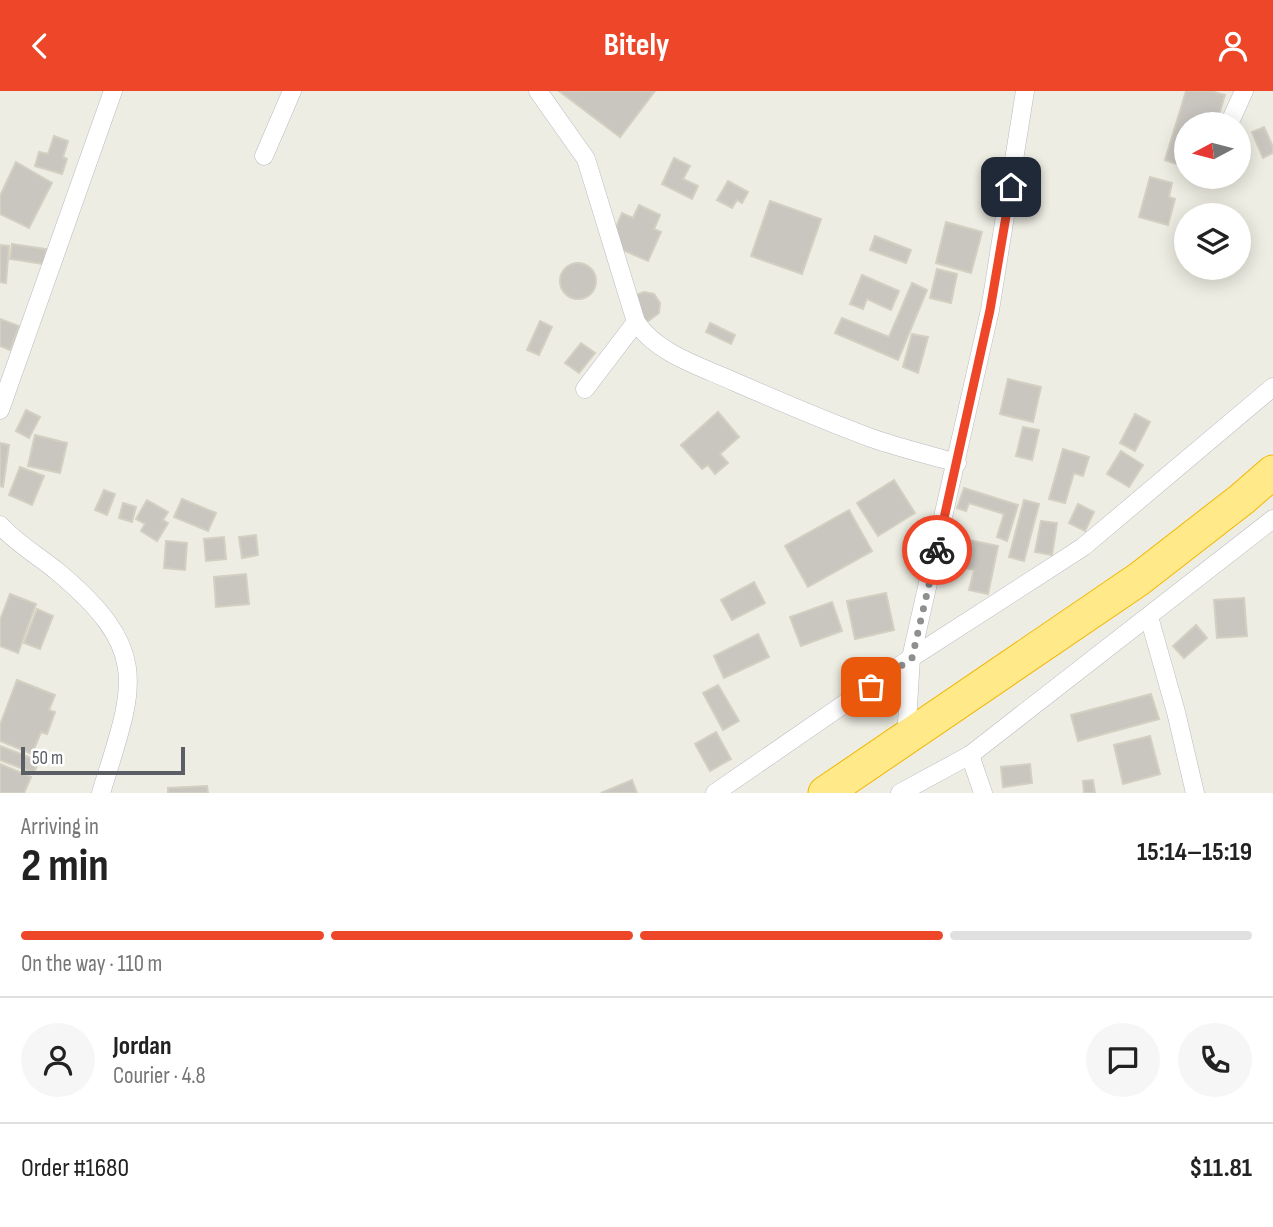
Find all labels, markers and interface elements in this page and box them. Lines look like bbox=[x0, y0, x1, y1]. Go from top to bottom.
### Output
text: Bitely bbox=[604, 26, 669, 65]
icon: back bbox=[21, 27, 59, 65]
icon: person bbox=[1214, 27, 1252, 65]
north arrow bbox=[1174, 112, 1251, 189]
map controls bbox=[1174, 112, 1251, 280]
pin bbox=[981, 157, 1041, 217]
icon: home bbox=[992, 168, 1030, 206]
button: layers bbox=[1174, 203, 1251, 280]
courier bbox=[902, 515, 972, 585]
icon: bike bbox=[918, 531, 956, 569]
pin bbox=[841, 657, 901, 717]
icon: bag bbox=[852, 668, 890, 706]
scale bar bbox=[21, 744, 186, 776]
text: 50 m bbox=[32, 747, 63, 770]
text: Arriving in bbox=[21, 813, 99, 841]
text: 15:14–15:19 bbox=[1137, 837, 1252, 868]
text: 2 min bbox=[21, 839, 109, 894]
text: On the way · 110 m bbox=[21, 950, 162, 978]
button: person bbox=[21, 1023, 95, 1097]
button: chat bbox=[1086, 1023, 1160, 1097]
button: phone bbox=[1178, 1023, 1252, 1097]
text: Jordan bbox=[113, 1031, 171, 1062]
text: Courier · 4.8 bbox=[113, 1062, 206, 1090]
text: Order #1680 bbox=[21, 1153, 129, 1184]
text: $11.81 bbox=[1189, 1153, 1252, 1184]

